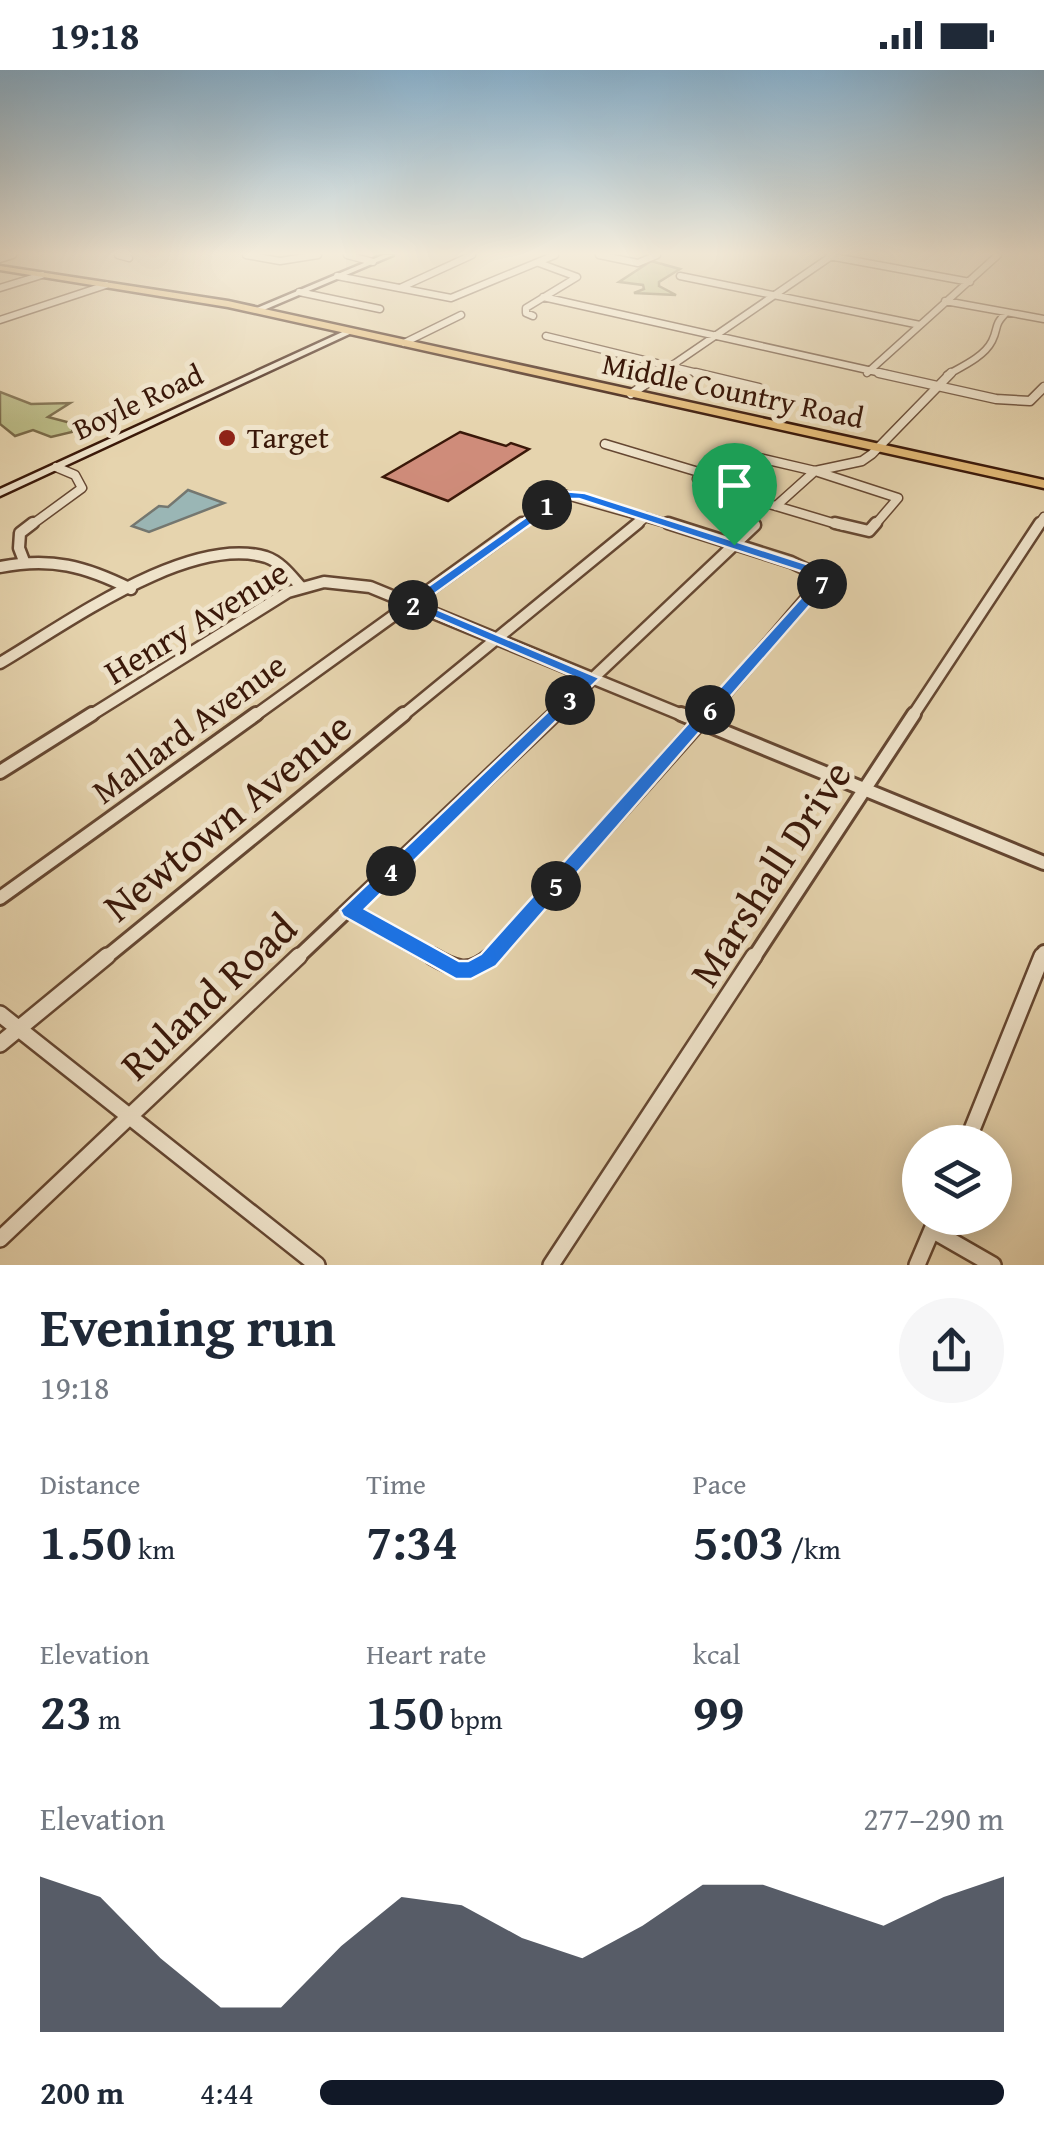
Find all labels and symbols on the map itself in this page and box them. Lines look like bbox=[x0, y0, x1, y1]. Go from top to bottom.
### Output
street label: Middle Country Road bbox=[598, 341, 868, 439]
street label: Boyle Road bbox=[65, 352, 210, 450]
place label: Target bbox=[247, 415, 329, 459]
marker: Target bbox=[216, 427, 238, 449]
pin bbox=[692, 443, 777, 546]
pin: 1 bbox=[522, 480, 572, 530]
street label: Henry Avenue bbox=[94, 547, 297, 697]
pin: 7 bbox=[797, 559, 847, 609]
pin: 2 bbox=[388, 580, 438, 630]
street label: Mallard Avenue bbox=[81, 640, 297, 816]
pin: 3 bbox=[545, 675, 595, 725]
pin: 6 bbox=[685, 685, 735, 735]
street label: Newtown Avenue bbox=[89, 696, 364, 935]
street label: Marshall Drive bbox=[674, 748, 866, 998]
pin: 4 bbox=[366, 846, 416, 896]
pin: 5 bbox=[531, 861, 581, 911]
street label: Ruland Road bbox=[106, 897, 310, 1094]

